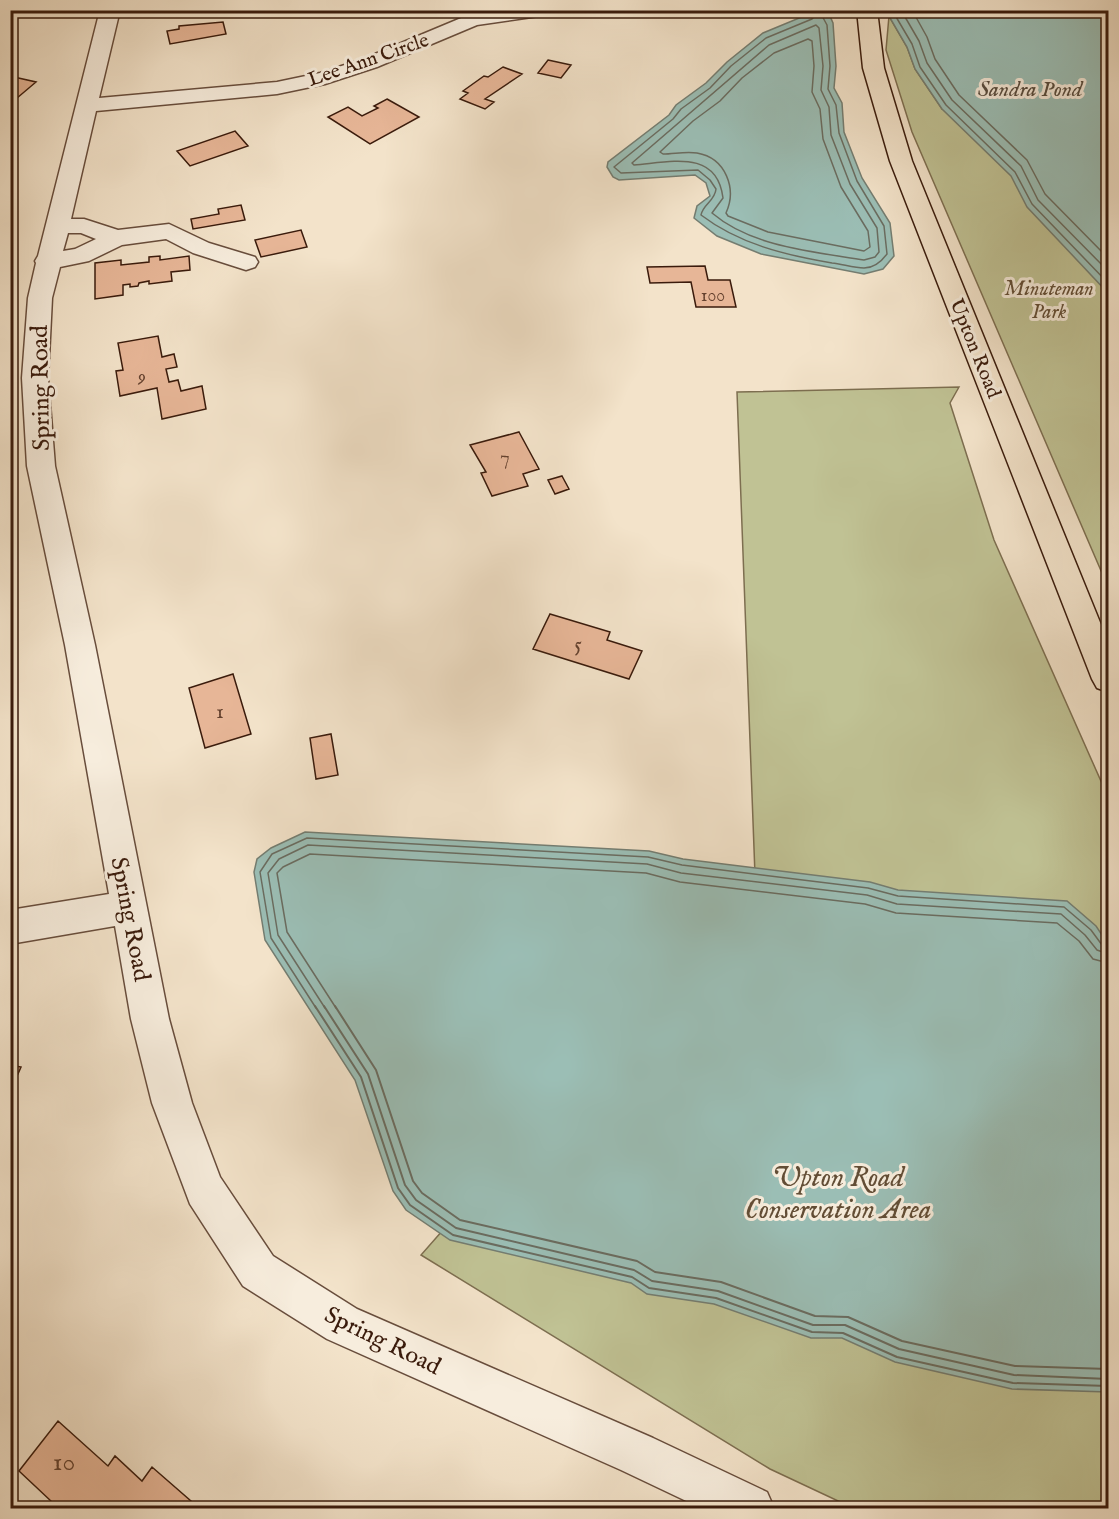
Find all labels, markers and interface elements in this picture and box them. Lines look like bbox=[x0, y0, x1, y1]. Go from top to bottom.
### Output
street label: Lee Ann Circle bbox=[305, 28, 432, 93]
water label: Sandra Pond bbox=[978, 76, 1084, 104]
park label: Minuteman Park bbox=[1004, 277, 1094, 325]
house number: 100 bbox=[701, 285, 725, 308]
street label: Upton Road bbox=[943, 295, 1006, 402]
street label: Spring Road bbox=[25, 325, 58, 451]
house number: 9 bbox=[137, 366, 146, 389]
house number: 7 bbox=[500, 445, 510, 472]
house number: 5 bbox=[574, 632, 582, 659]
house number: 1 bbox=[216, 699, 224, 726]
street label: Spring Road bbox=[102, 855, 157, 984]
park label: Upton Road Conservation Area bbox=[745, 1161, 931, 1228]
street label: Spring Road bbox=[319, 1300, 446, 1383]
house number: 10 bbox=[53, 1446, 75, 1479]

